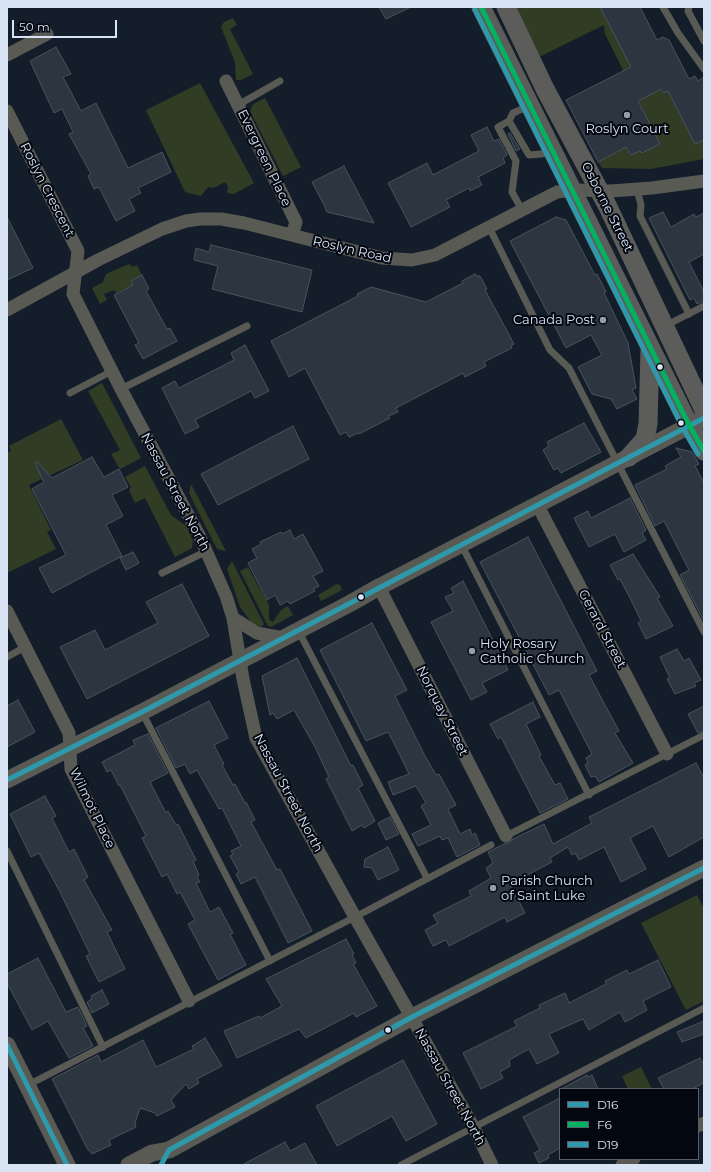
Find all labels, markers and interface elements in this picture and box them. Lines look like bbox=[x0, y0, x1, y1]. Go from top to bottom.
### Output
scale bar bbox=[14, 12, 119, 38]
text: 50 m bbox=[19, 19, 50, 34]
street label: Evergreen Place bbox=[234, 107, 294, 209]
marker: Roslyn Court bbox=[622, 110, 632, 120]
place label: Roslyn Court bbox=[585, 121, 669, 137]
street label: Roslyn Crescent bbox=[16, 140, 78, 240]
street label: Osborne Street bbox=[578, 159, 636, 255]
street label: Roslyn Road bbox=[311, 233, 393, 267]
place label: Canada Post bbox=[513, 312, 595, 328]
marker: Canada Post bbox=[598, 315, 608, 325]
unlabelled marker bbox=[655, 362, 665, 372]
unlabelled marker bbox=[676, 418, 686, 428]
street label: Nassau Street North bbox=[137, 430, 213, 554]
street label: Gerard Street bbox=[575, 587, 629, 671]
unlabelled marker bbox=[356, 592, 366, 602]
place label: Holy Rosary Catholic Church bbox=[480, 636, 585, 667]
marker: Holy Rosary Catholic Church bbox=[467, 646, 477, 656]
street label: Norquay Street bbox=[413, 664, 471, 758]
street label: Nassau Street North bbox=[250, 731, 326, 855]
street label: Wilmot Place bbox=[66, 765, 118, 851]
place label: Parish Church of Saint Luke bbox=[501, 873, 593, 904]
marker: Parish Church of Saint Luke bbox=[488, 883, 498, 893]
unlabelled marker bbox=[383, 1025, 393, 1035]
street label: Nassau Street North bbox=[411, 1026, 489, 1148]
legend bbox=[559, 1088, 699, 1160]
text: D16 bbox=[597, 1097, 618, 1112]
text: F6 bbox=[597, 1117, 612, 1132]
text: D19 bbox=[597, 1137, 618, 1152]

